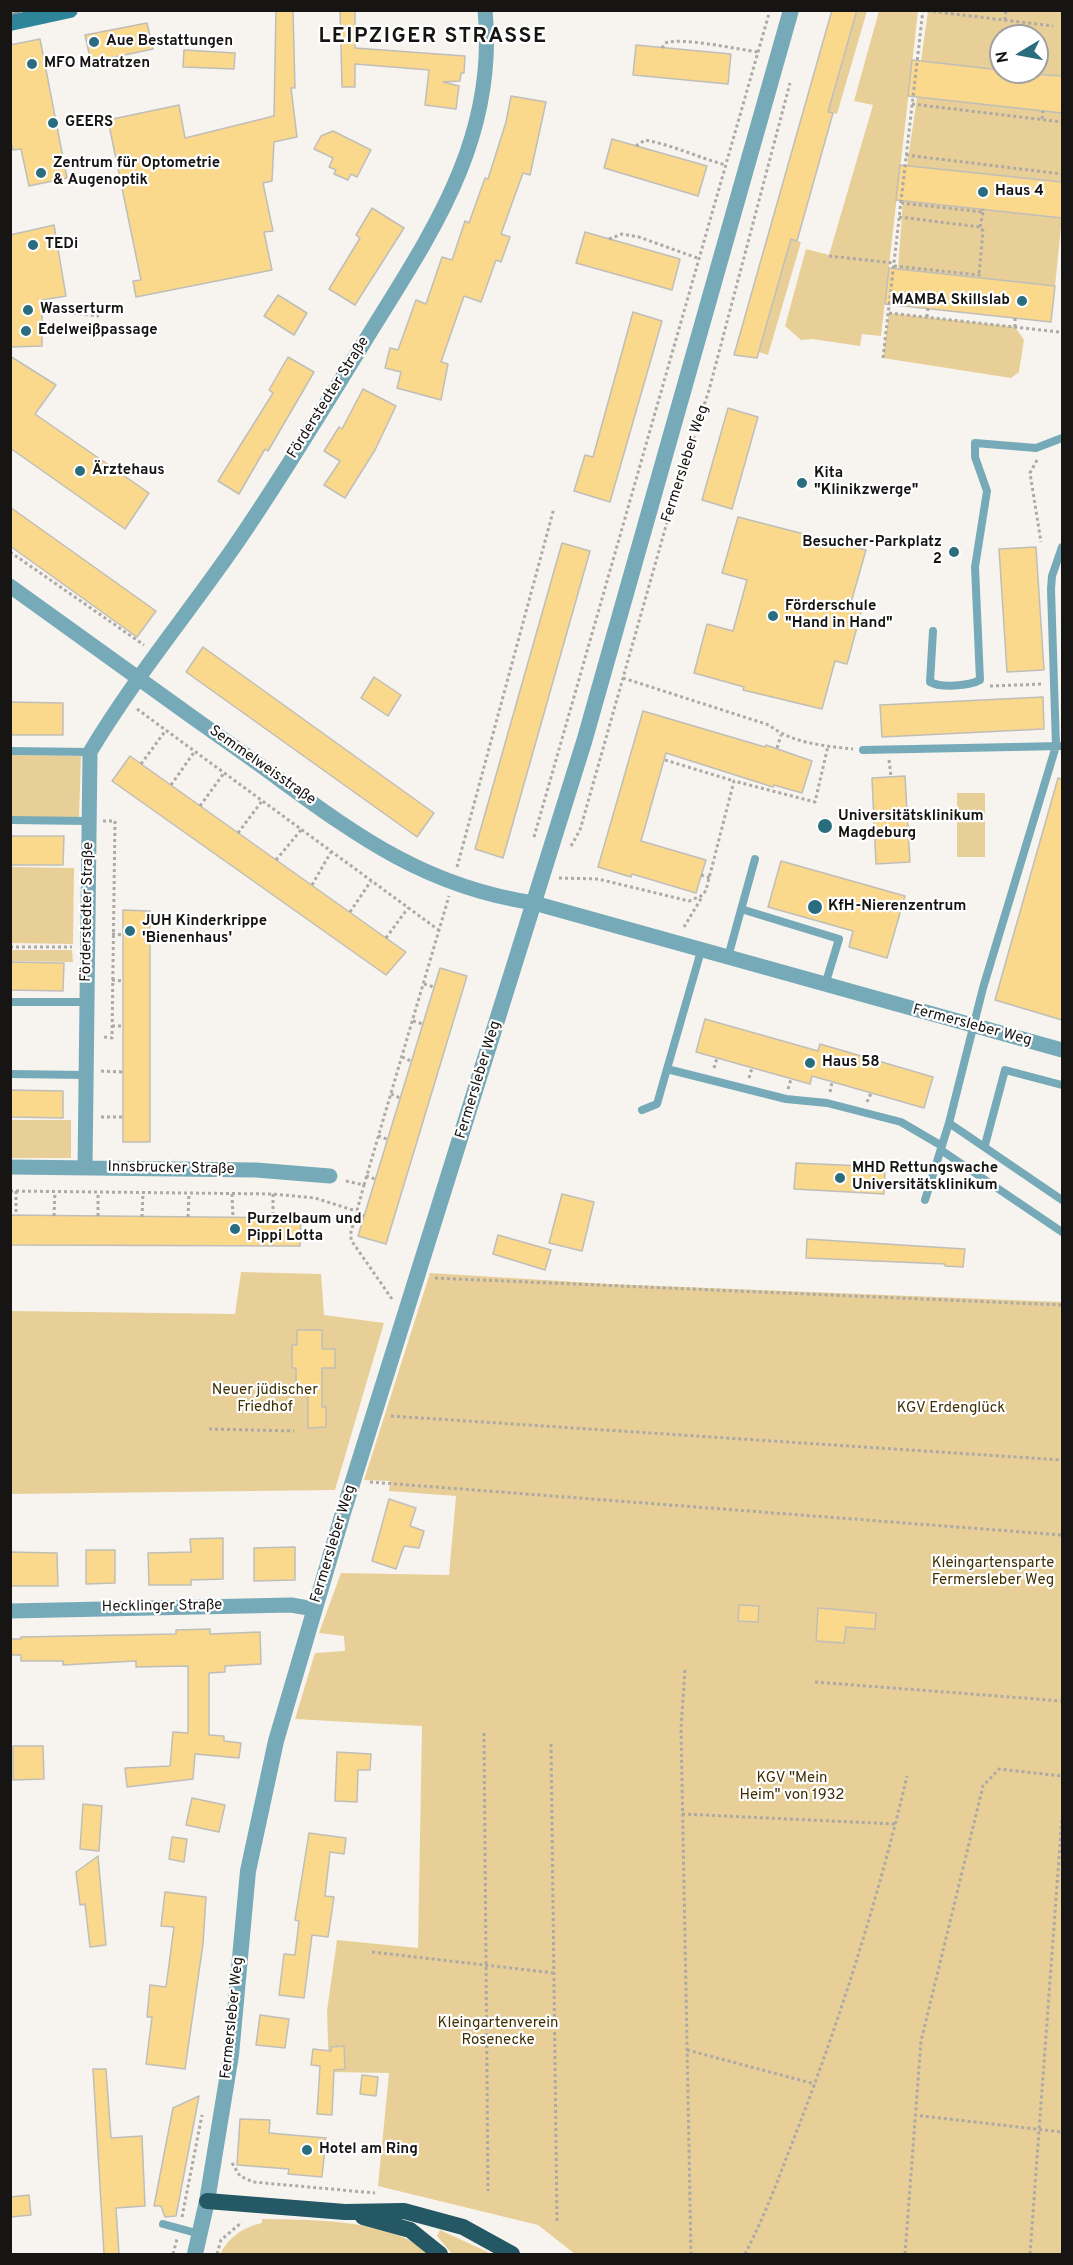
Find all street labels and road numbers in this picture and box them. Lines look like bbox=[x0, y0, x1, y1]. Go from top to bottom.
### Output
street label: Förderstedter Straße bbox=[284, 334, 374, 462]
street label: Fermersleber Weg bbox=[659, 403, 713, 525]
street label: Semmelweisstraße bbox=[205, 722, 319, 810]
street label: Förderstedter Straße bbox=[78, 842, 98, 982]
street label: Fermersleber Weg bbox=[911, 1001, 1033, 1051]
street label: Fermersleber Weg bbox=[452, 1019, 506, 1141]
street label: Innsbrucker Straße bbox=[107, 1159, 235, 1179]
street label: Fermersleber Weg bbox=[307, 1483, 361, 1605]
street label: Hecklinger Straße bbox=[102, 1597, 222, 1617]
street label: Fermersleber Weg bbox=[218, 1956, 248, 2080]

